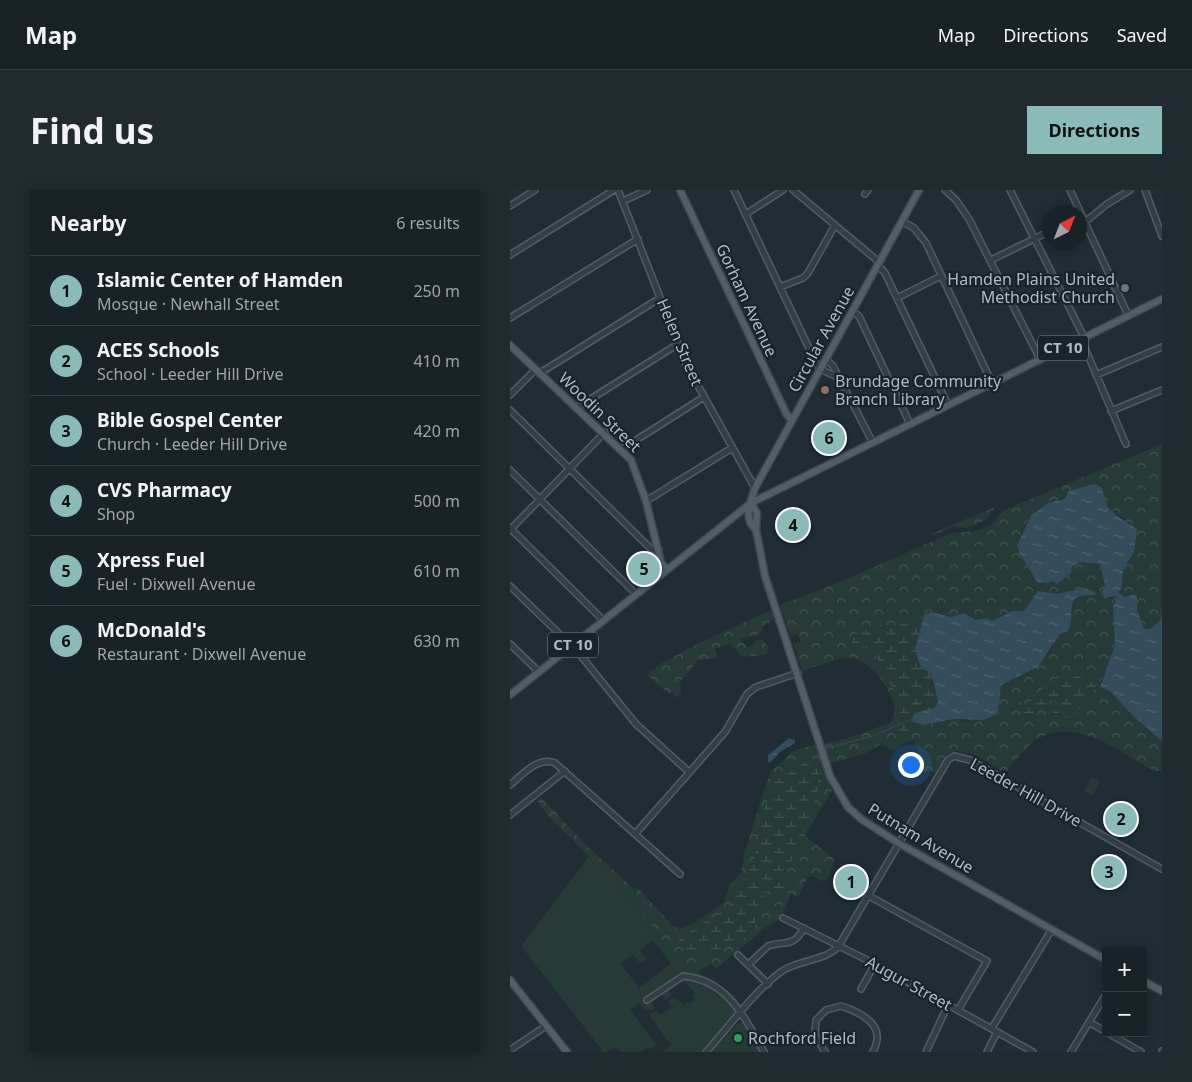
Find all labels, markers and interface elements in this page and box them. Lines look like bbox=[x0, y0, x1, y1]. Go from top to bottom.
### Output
text: Map bbox=[25, 18, 77, 51]
text: Map bbox=[938, 23, 975, 47]
text: Directions bbox=[1003, 23, 1089, 47]
text: Saved bbox=[1117, 23, 1167, 47]
button: Directions bbox=[1027, 106, 1162, 154]
text: Find us bbox=[30, 107, 154, 154]
north arrow bbox=[1042, 205, 1087, 250]
text: Nearby bbox=[50, 209, 126, 237]
text: 6 results bbox=[396, 212, 460, 234]
street label: Gorham Avenue bbox=[711, 240, 783, 360]
text: Islamic Center of Hamden bbox=[97, 267, 343, 293]
place label: Hamden Plains United Methodist Church bbox=[947, 268, 1115, 308]
text: 1 bbox=[61, 280, 71, 302]
text: 250 m bbox=[413, 280, 460, 302]
street label: Circular Avenue bbox=[783, 282, 859, 396]
marker: Hamden Plains United Methodist Church bbox=[1119, 282, 1131, 294]
text: Mosque · Newhall Street bbox=[97, 293, 280, 315]
street label: Helen Street bbox=[652, 295, 708, 389]
road number: CT 10 bbox=[1038, 336, 1088, 360]
text: ACES Schools bbox=[97, 337, 220, 363]
text: 2 bbox=[61, 350, 71, 372]
text: 410 m bbox=[413, 350, 460, 372]
text: School · Leeder Hill Drive bbox=[97, 363, 283, 385]
street label: Woodin Street bbox=[554, 367, 646, 457]
place label: Brundage Community Branch Library bbox=[835, 370, 1002, 410]
marker: Brundage Community Branch Library bbox=[819, 384, 831, 396]
text: Bible Gospel Center bbox=[97, 407, 282, 433]
pin: 6 bbox=[813, 419, 845, 457]
text: 3 bbox=[61, 420, 71, 442]
text: 420 m bbox=[413, 420, 460, 442]
text: Church · Leeder Hill Drive bbox=[97, 433, 287, 455]
text: CVS Pharmacy bbox=[97, 477, 232, 503]
text: 4 bbox=[61, 490, 71, 512]
text: 500 m bbox=[413, 490, 460, 512]
text: Shop bbox=[97, 503, 135, 525]
pin: 4 bbox=[777, 506, 809, 544]
text: Xpress Fuel bbox=[97, 547, 205, 573]
pin: 5 bbox=[628, 550, 660, 588]
text: 5 bbox=[61, 560, 71, 582]
text: 610 m bbox=[413, 560, 460, 582]
text: Fuel · Dixwell Avenue bbox=[97, 573, 255, 595]
text: McDonald's bbox=[97, 617, 206, 643]
text: 6 bbox=[61, 630, 71, 652]
text: 630 m bbox=[413, 630, 460, 652]
road number: CT 10 bbox=[548, 632, 598, 658]
text: Restaurant · Dixwell Avenue bbox=[97, 643, 306, 665]
your location bbox=[898, 752, 924, 778]
street label: Leeder Hill Drive bbox=[966, 752, 1086, 832]
street label: Putnam Avenue bbox=[864, 798, 978, 878]
pin: 2 bbox=[1105, 800, 1137, 838]
pin: 3 bbox=[1093, 853, 1125, 891]
pin: 1 bbox=[835, 863, 867, 901]
map controls bbox=[1102, 947, 1147, 1037]
button: + bbox=[1102, 947, 1147, 992]
street label: Augur Street bbox=[862, 950, 956, 1016]
button: − bbox=[1102, 992, 1147, 1037]
place label: Rochford Field bbox=[748, 1027, 856, 1049]
marker: Rochford Field bbox=[732, 1032, 744, 1044]

